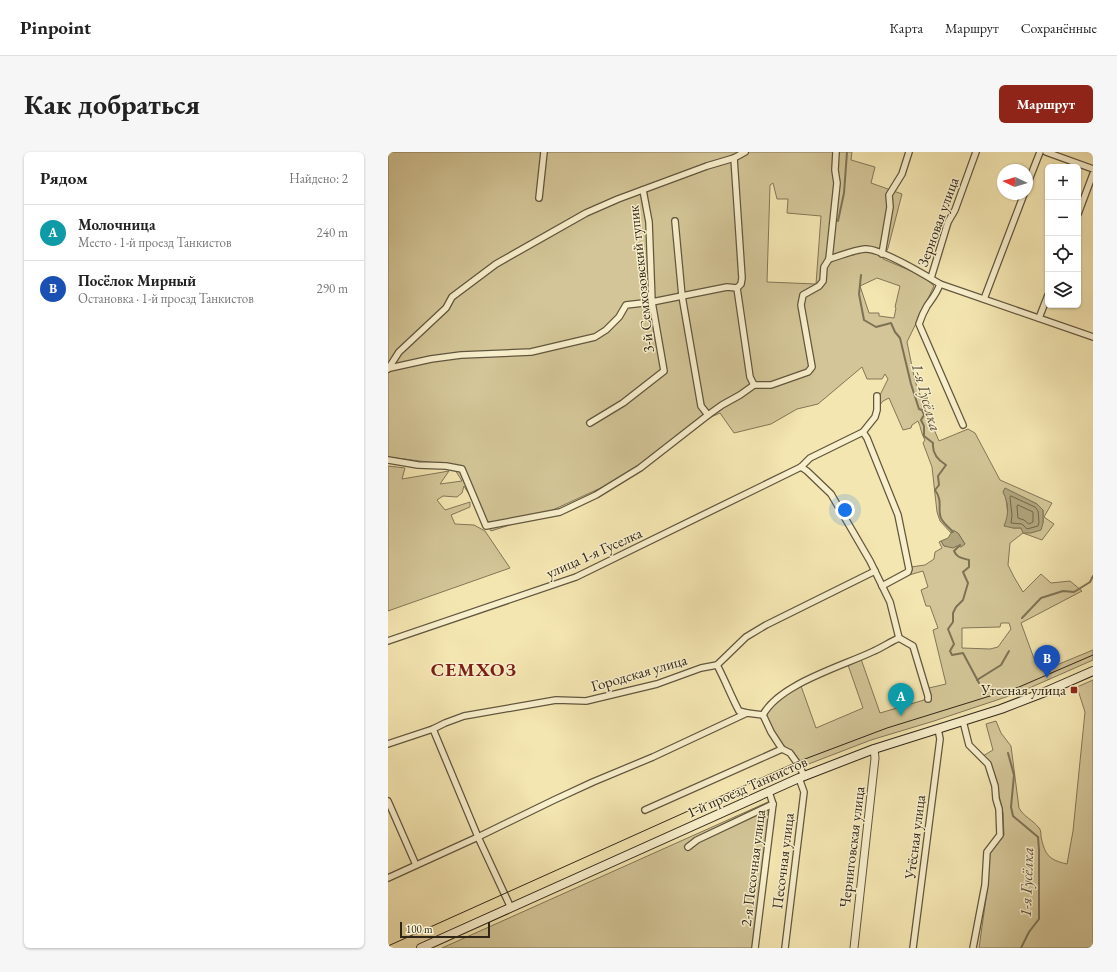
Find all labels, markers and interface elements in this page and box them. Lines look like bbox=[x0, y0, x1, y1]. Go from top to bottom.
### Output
text: Pinpoint bbox=[20, 15, 91, 40]
text: Карта bbox=[890, 19, 923, 37]
text: Маршрут bbox=[945, 19, 999, 37]
text: Сохранённые bbox=[1021, 19, 1097, 37]
button: Маршрут bbox=[999, 85, 1093, 123]
text: Как добраться bbox=[24, 86, 200, 122]
north arrow bbox=[997, 164, 1033, 200]
map controls bbox=[1045, 164, 1081, 308]
button: + bbox=[1045, 164, 1081, 200]
text: Рядом bbox=[40, 167, 88, 189]
text: Найдено: 2 bbox=[289, 170, 348, 187]
street label: Зерновая улица bbox=[913, 175, 962, 269]
button: − bbox=[1045, 200, 1081, 236]
street label: 3-й Семхозовский тупик bbox=[623, 204, 658, 354]
text: Молочница bbox=[78, 215, 156, 234]
text: A bbox=[48, 224, 58, 241]
text: 240 m bbox=[317, 224, 348, 241]
text: Место · 1-й проезд Танкистов bbox=[78, 234, 232, 251]
button: locate bbox=[1045, 236, 1081, 272]
text: Посёлок Мирный bbox=[78, 271, 196, 290]
button: layers bbox=[1045, 272, 1081, 308]
text: B bbox=[49, 280, 57, 297]
text: 290 m bbox=[317, 280, 348, 297]
text: Остановка · 1-й проезд Танкистов bbox=[78, 290, 254, 307]
water label: 1-я Гусёлка bbox=[907, 361, 946, 434]
your location bbox=[835, 500, 855, 520]
street label: улица 1-я Гуселка bbox=[543, 523, 645, 582]
pin: B bbox=[1034, 645, 1060, 678]
street label: Городская улица bbox=[589, 650, 689, 695]
district label: СЕМХОЗ bbox=[431, 657, 517, 682]
place label: Утесная улица bbox=[980, 680, 1066, 699]
pin: A bbox=[888, 683, 914, 716]
marker: Утесная улица bbox=[1069, 685, 1079, 695]
street label: 1-й проезд Танкистов bbox=[684, 752, 810, 822]
street label: Черниговская улица bbox=[835, 785, 868, 909]
street label: Утёсная улица bbox=[900, 794, 929, 881]
street label: 2-я Песочная улица bbox=[736, 808, 769, 927]
street label: Песочная улица bbox=[767, 812, 798, 910]
water label: 1-я Гусёлка bbox=[1015, 847, 1038, 917]
scale bar bbox=[400, 920, 490, 939]
text: 100 m bbox=[406, 922, 433, 936]

